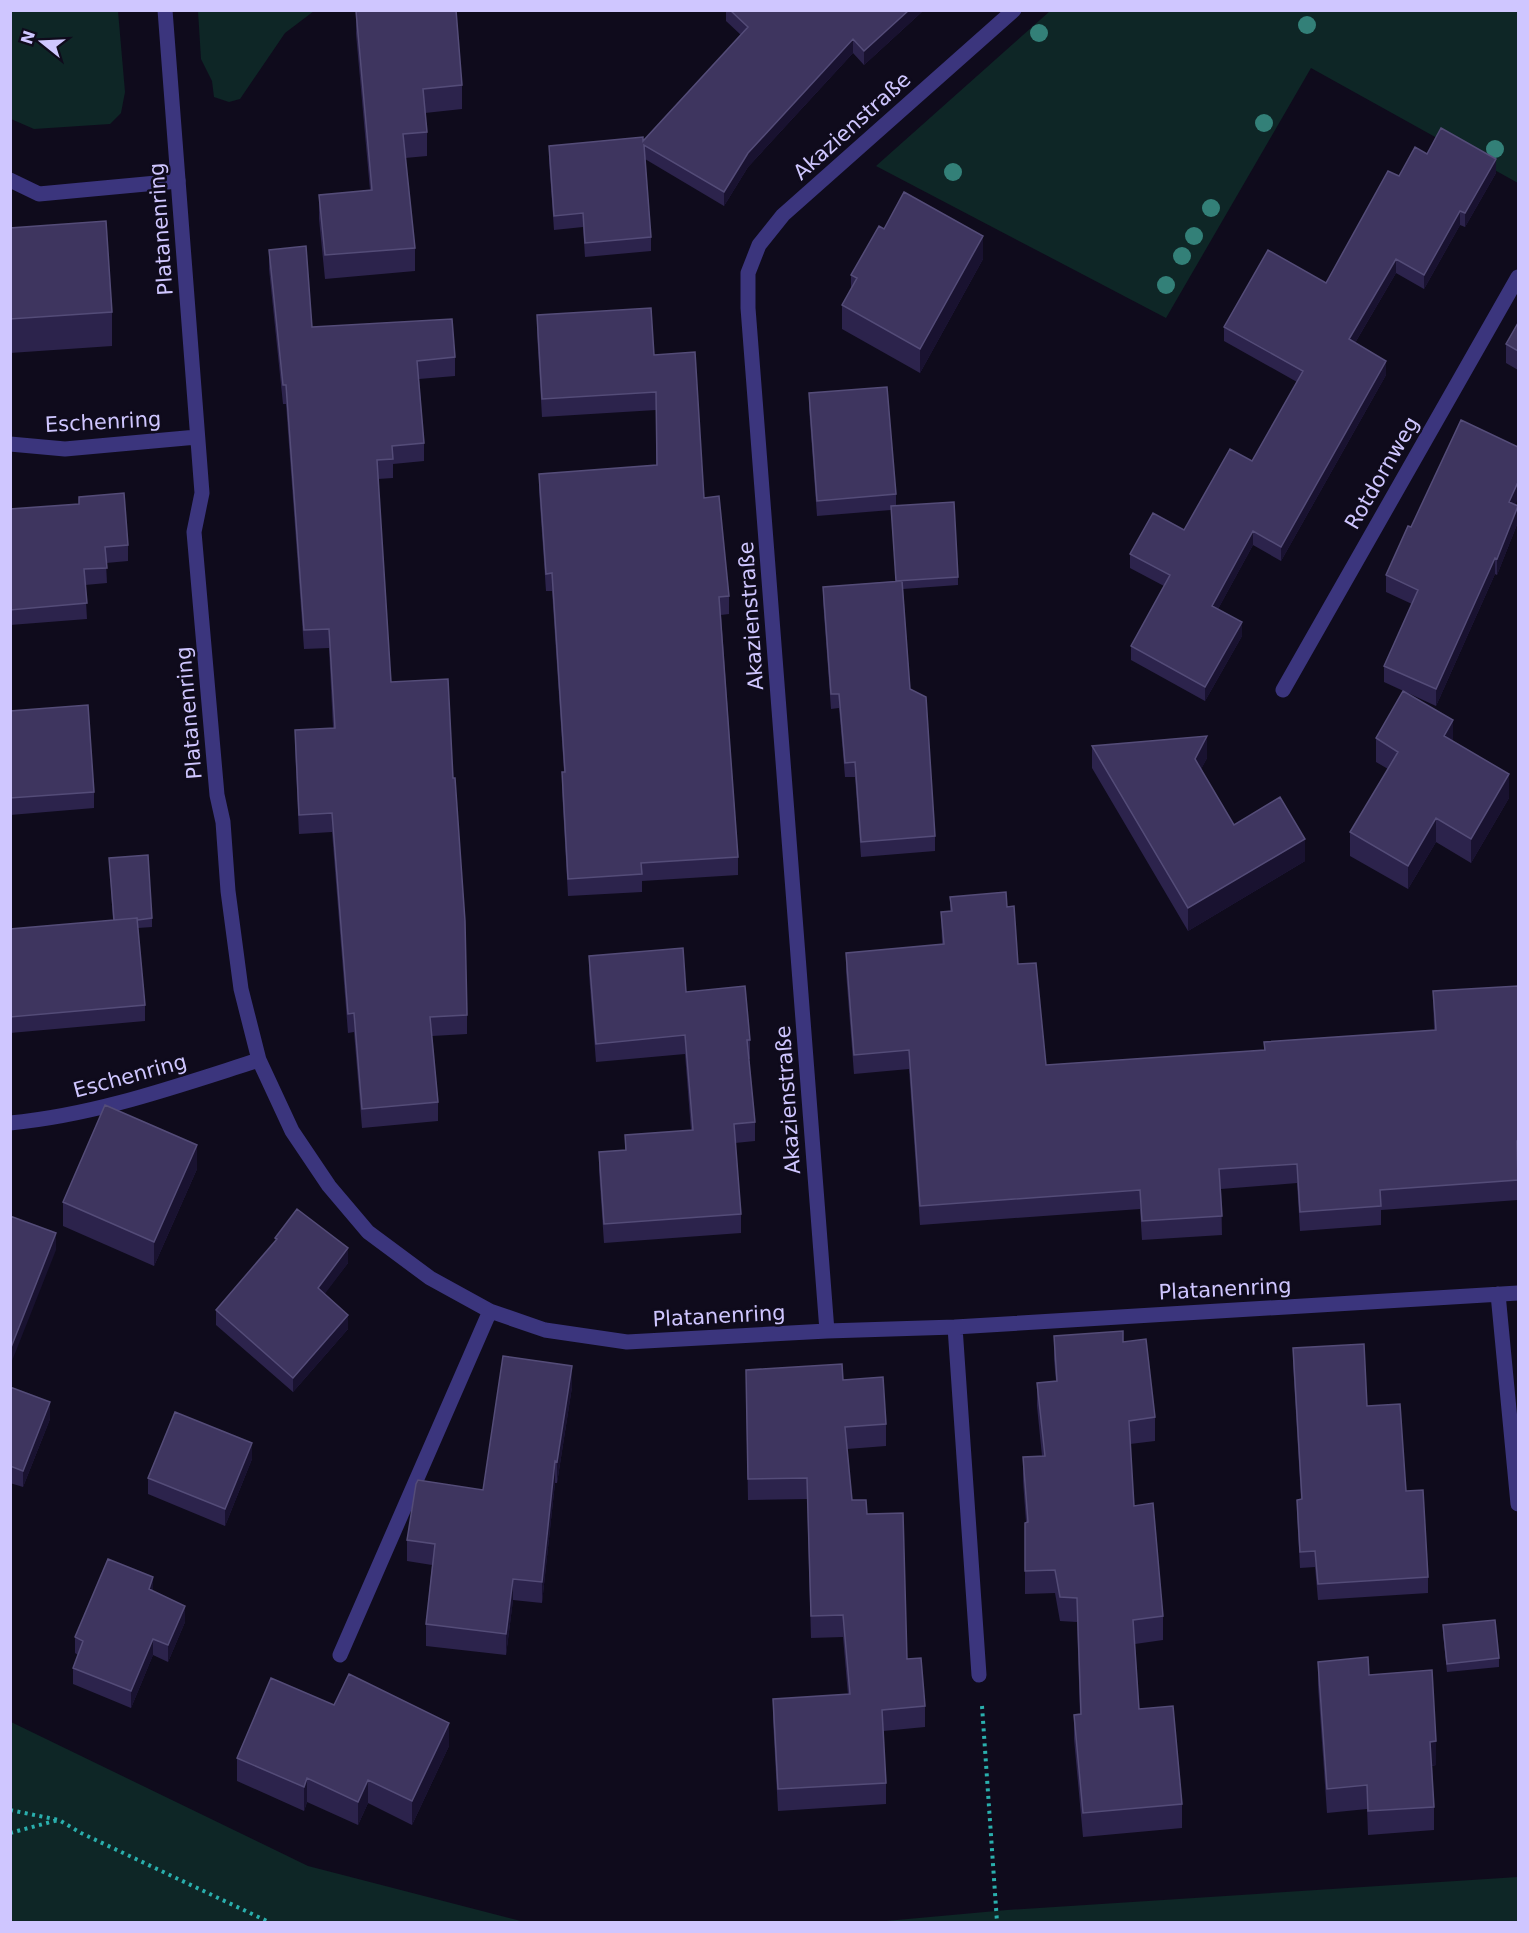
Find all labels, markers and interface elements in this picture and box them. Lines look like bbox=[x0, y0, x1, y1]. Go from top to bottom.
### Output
north arrow bbox=[12, 12, 72, 72]
text: N bbox=[17, 28, 39, 47]
street label: Akazienstraße bbox=[789, 67, 915, 185]
street label: Platanenring bbox=[144, 162, 178, 296]
street label: Eschenring bbox=[44, 407, 162, 437]
street label: Rotdornweg bbox=[1340, 412, 1424, 534]
street label: Akazienstraße bbox=[734, 541, 768, 691]
street label: Platanenring bbox=[171, 646, 207, 780]
street label: Akazienstraße bbox=[771, 1025, 805, 1175]
street label: Eschenring bbox=[71, 1049, 189, 1103]
street label: Platanenring bbox=[1158, 1274, 1292, 1304]
street label: Platanenring bbox=[652, 1301, 786, 1331]

